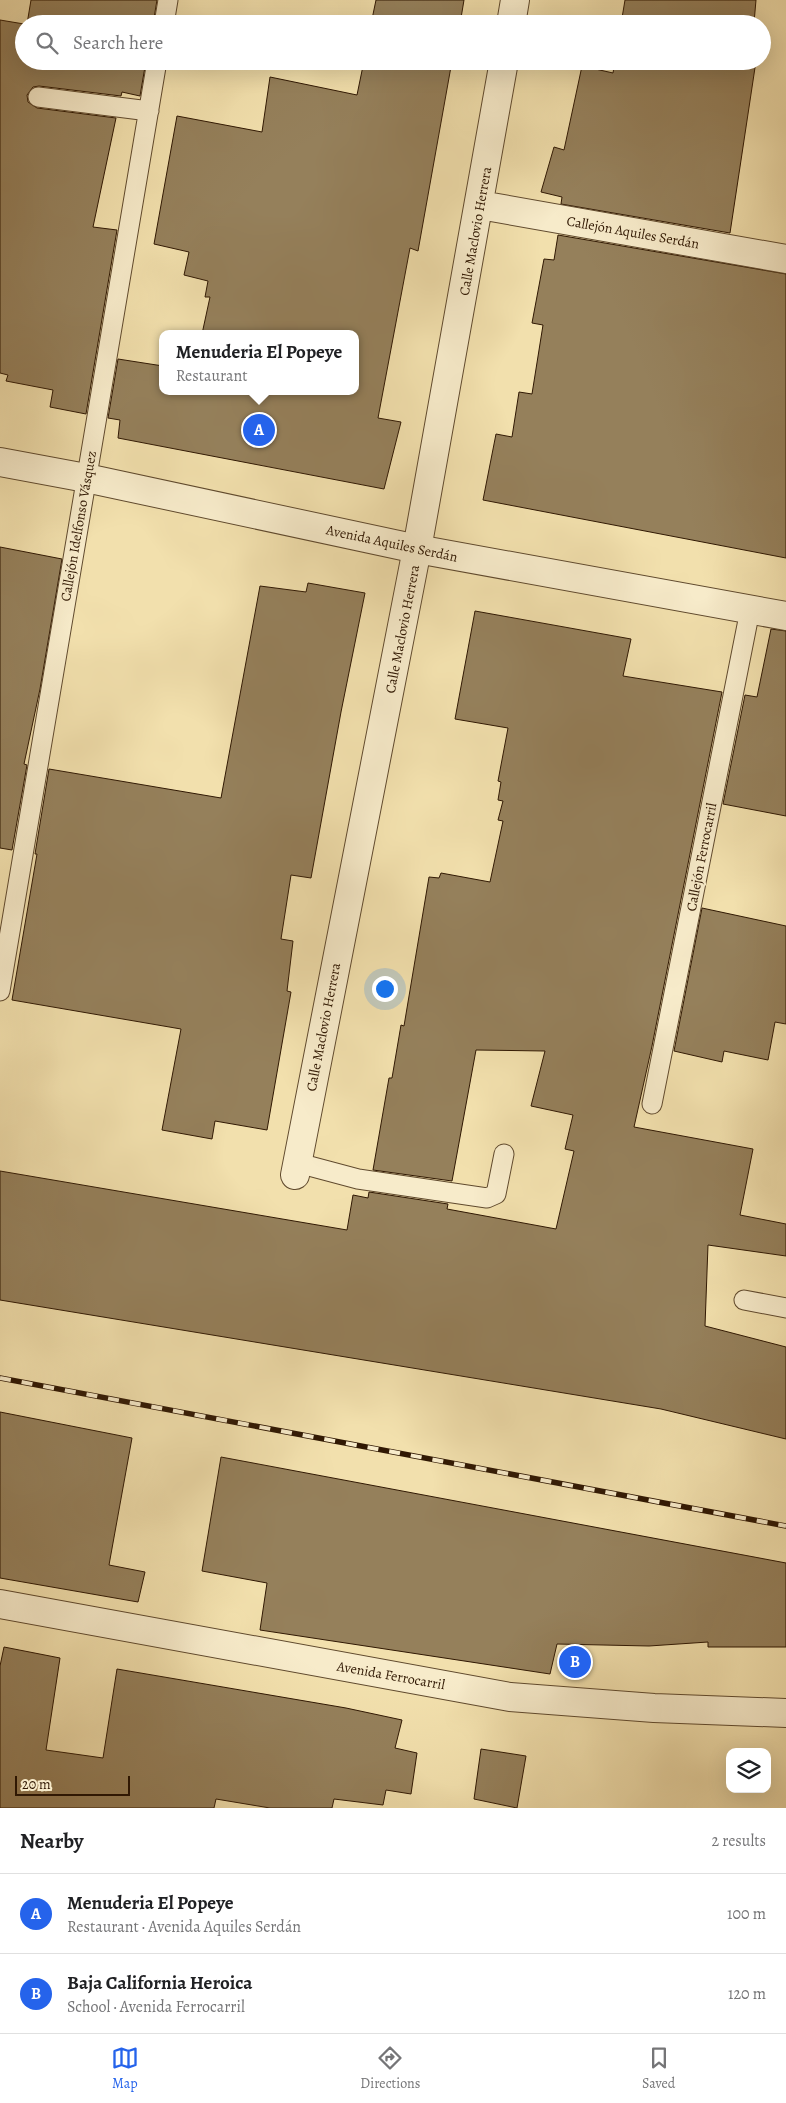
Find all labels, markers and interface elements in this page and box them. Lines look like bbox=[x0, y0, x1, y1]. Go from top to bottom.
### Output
search box bbox=[15, 15, 771, 70]
icon: search bbox=[33, 29, 61, 57]
text: Search here bbox=[73, 30, 163, 56]
street label: Calle Maclovio Herrera bbox=[455, 165, 496, 297]
street label: Callejón Aquiles Serdán bbox=[565, 211, 701, 254]
popup bbox=[159, 330, 359, 395]
text: Menuderia El Popeye bbox=[176, 339, 342, 365]
text: Restaurant bbox=[176, 365, 248, 387]
pin: A bbox=[243, 411, 275, 449]
street label: Callejón Idelfonso Vásquez bbox=[56, 449, 101, 603]
street label: Avenida Aquiles Serdán bbox=[324, 520, 460, 567]
street label: Calle Maclovio Herrera bbox=[381, 563, 424, 695]
street label: Callejón Ferrocarril bbox=[682, 801, 721, 913]
street label: Calle Maclovio Herrera bbox=[302, 961, 345, 1093]
your location bbox=[372, 976, 398, 1002]
pin: B bbox=[559, 1643, 591, 1681]
street label: Avenida Ferrocarril bbox=[334, 1656, 447, 1694]
map controls bbox=[726, 1748, 771, 1793]
button: layers bbox=[726, 1748, 771, 1793]
scale bar bbox=[15, 1773, 130, 1796]
text: 20 m bbox=[22, 1775, 51, 1794]
text: Nearby bbox=[20, 1827, 83, 1855]
text: 2 results bbox=[711, 1830, 766, 1852]
text: Menuderia El Popeye bbox=[67, 1890, 233, 1916]
text: A bbox=[31, 1903, 41, 1925]
text: 100 m bbox=[727, 1903, 766, 1925]
text: Restaurant · Avenida Aquiles Serdán bbox=[67, 1916, 301, 1938]
text: Baja California Heroica bbox=[67, 1970, 253, 1996]
text: B bbox=[31, 1983, 41, 2005]
text: 120 m bbox=[728, 1983, 766, 2005]
text: School · Avenida Ferrocarril bbox=[67, 1996, 245, 2018]
tab: Map bbox=[111, 2044, 139, 2093]
tab: Directions bbox=[360, 2044, 420, 2093]
tab: Saved bbox=[642, 2044, 675, 2093]

